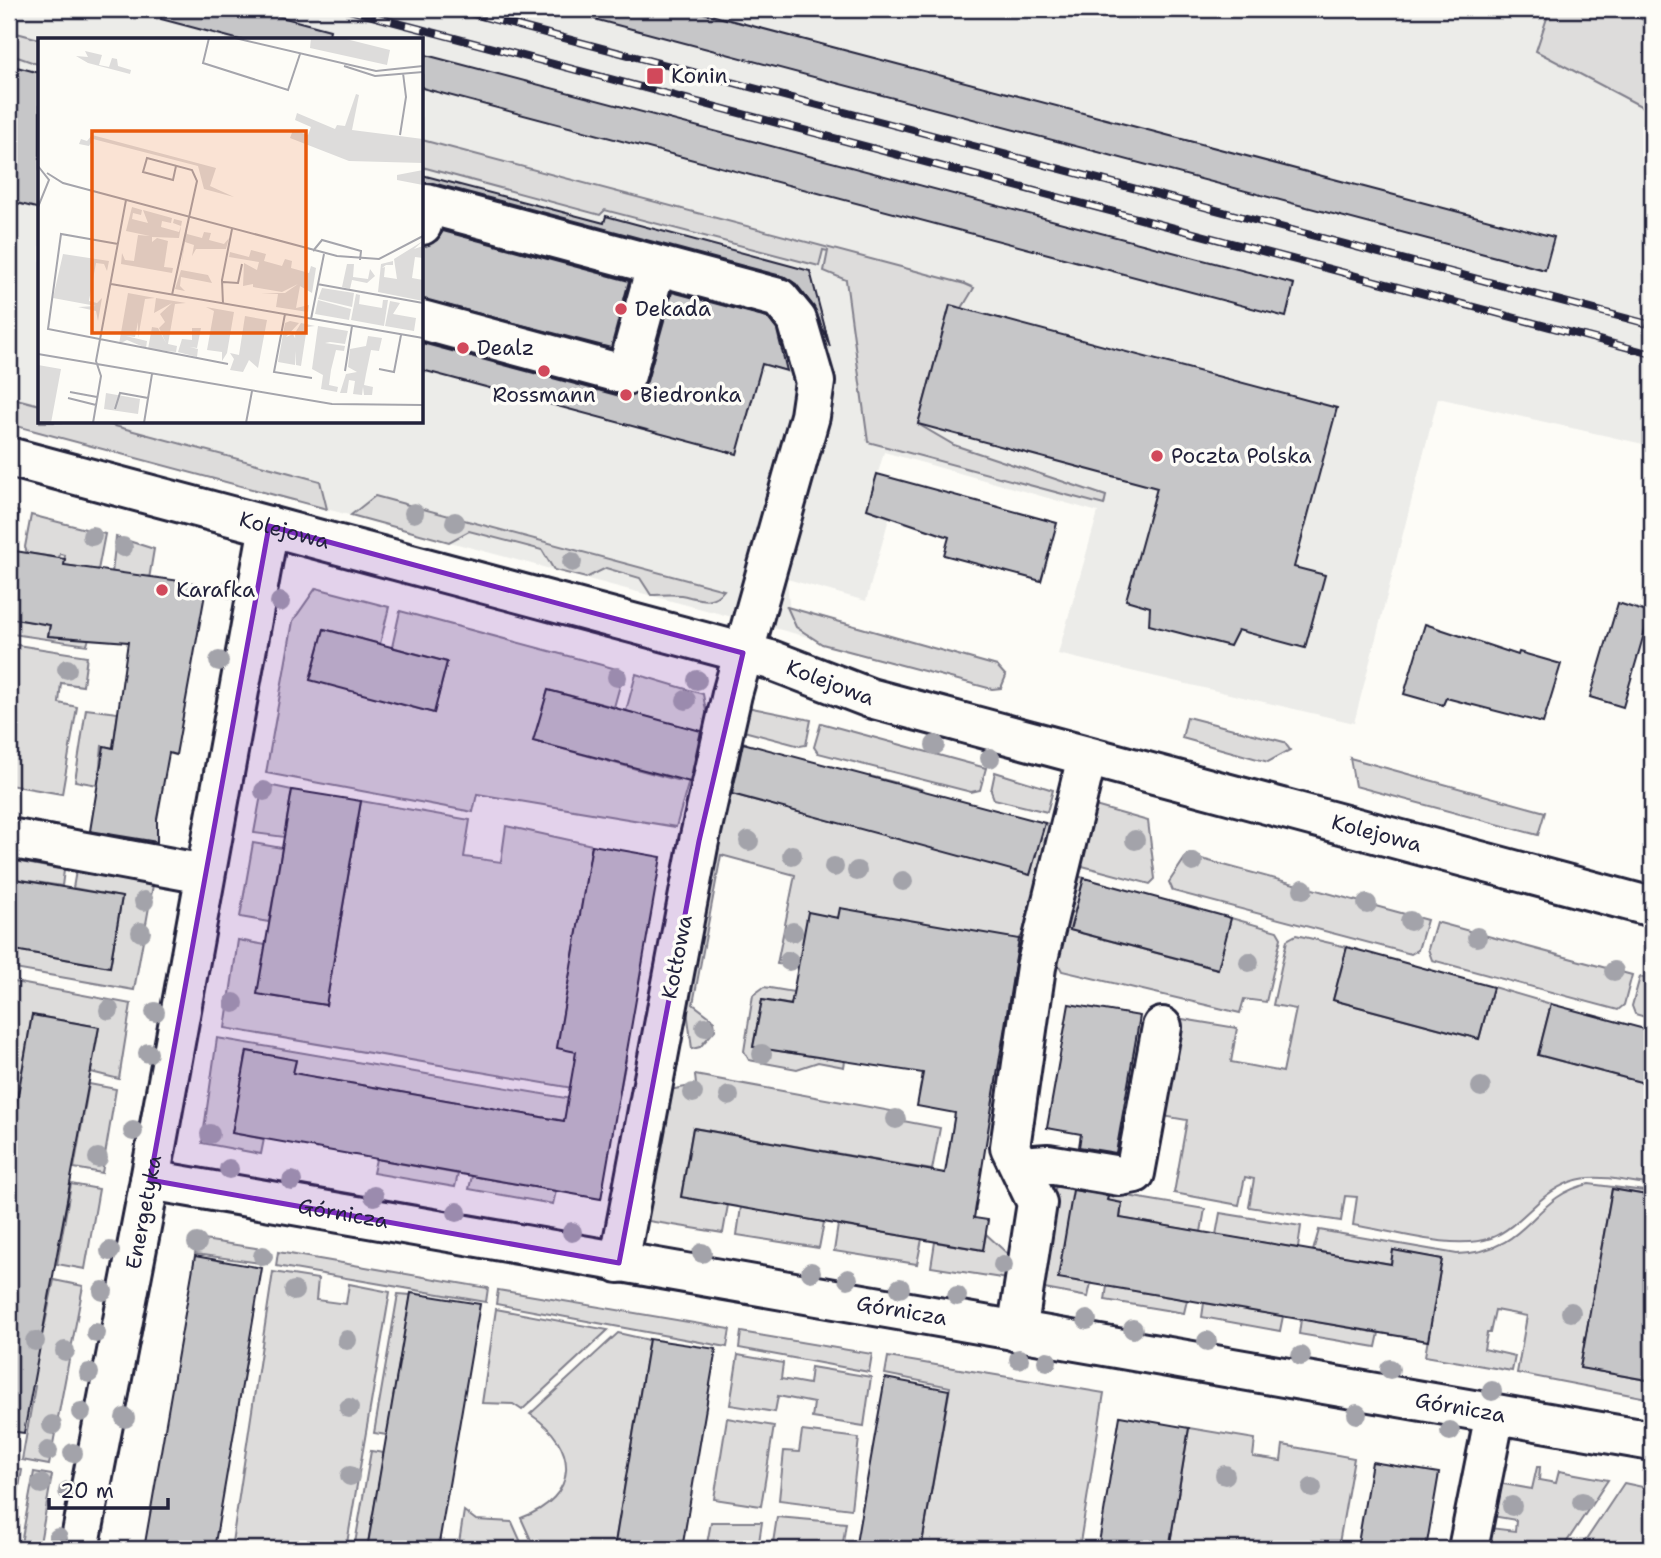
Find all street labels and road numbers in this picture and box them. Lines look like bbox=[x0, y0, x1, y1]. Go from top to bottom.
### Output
street label: Kolejowa bbox=[236, 505, 332, 556]
street label: Kolejowa bbox=[782, 653, 878, 712]
street label: Kolejowa bbox=[1329, 808, 1425, 859]
street label: Kotłowa bbox=[655, 913, 699, 1001]
street label: Energetyka bbox=[119, 1153, 168, 1272]
street label: Górnicza bbox=[296, 1192, 391, 1235]
street label: Górnicza bbox=[854, 1289, 949, 1332]
street label: Górnicza bbox=[1413, 1386, 1508, 1429]

